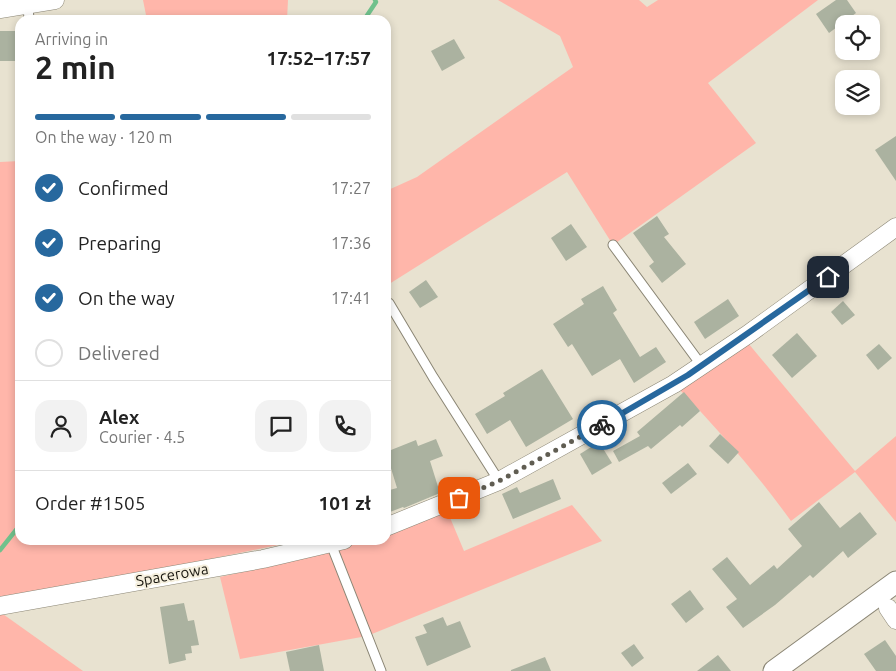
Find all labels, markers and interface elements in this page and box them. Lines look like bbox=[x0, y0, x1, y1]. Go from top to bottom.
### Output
map controls bbox=[835, 15, 880, 115]
button: locate bbox=[835, 15, 880, 60]
text: Arriving in bbox=[35, 30, 108, 48]
text: 17:52–17:57 bbox=[266, 47, 371, 69]
text: 2 min bbox=[35, 49, 116, 85]
button: layers bbox=[835, 70, 880, 115]
text: On the way · 120 m bbox=[35, 128, 172, 146]
icon: check bbox=[35, 174, 63, 202]
text: Confirmed bbox=[78, 177, 169, 199]
text: 17:27 bbox=[331, 179, 371, 197]
icon: check bbox=[35, 229, 63, 257]
text: Preparing bbox=[78, 232, 162, 254]
text: 17:36 bbox=[331, 234, 371, 252]
pin bbox=[807, 256, 849, 298]
icon: home bbox=[814, 263, 842, 291]
icon: check bbox=[35, 284, 63, 312]
text: On the way bbox=[78, 287, 175, 309]
text: 17:41 bbox=[331, 289, 371, 307]
text: Delivered bbox=[78, 342, 160, 364]
button: person bbox=[35, 400, 87, 452]
button: chat bbox=[255, 400, 307, 452]
button: phone bbox=[319, 400, 371, 452]
courier bbox=[577, 400, 627, 450]
text: Alex bbox=[99, 406, 139, 428]
icon: bike bbox=[588, 411, 616, 439]
text: Courier · 4.5 bbox=[99, 428, 185, 446]
pin bbox=[438, 477, 480, 519]
icon: bag bbox=[445, 484, 473, 512]
text: Order #1505 bbox=[35, 492, 145, 514]
text: 101 zł bbox=[319, 492, 371, 514]
street label: Spacerowa bbox=[134, 560, 209, 589]

